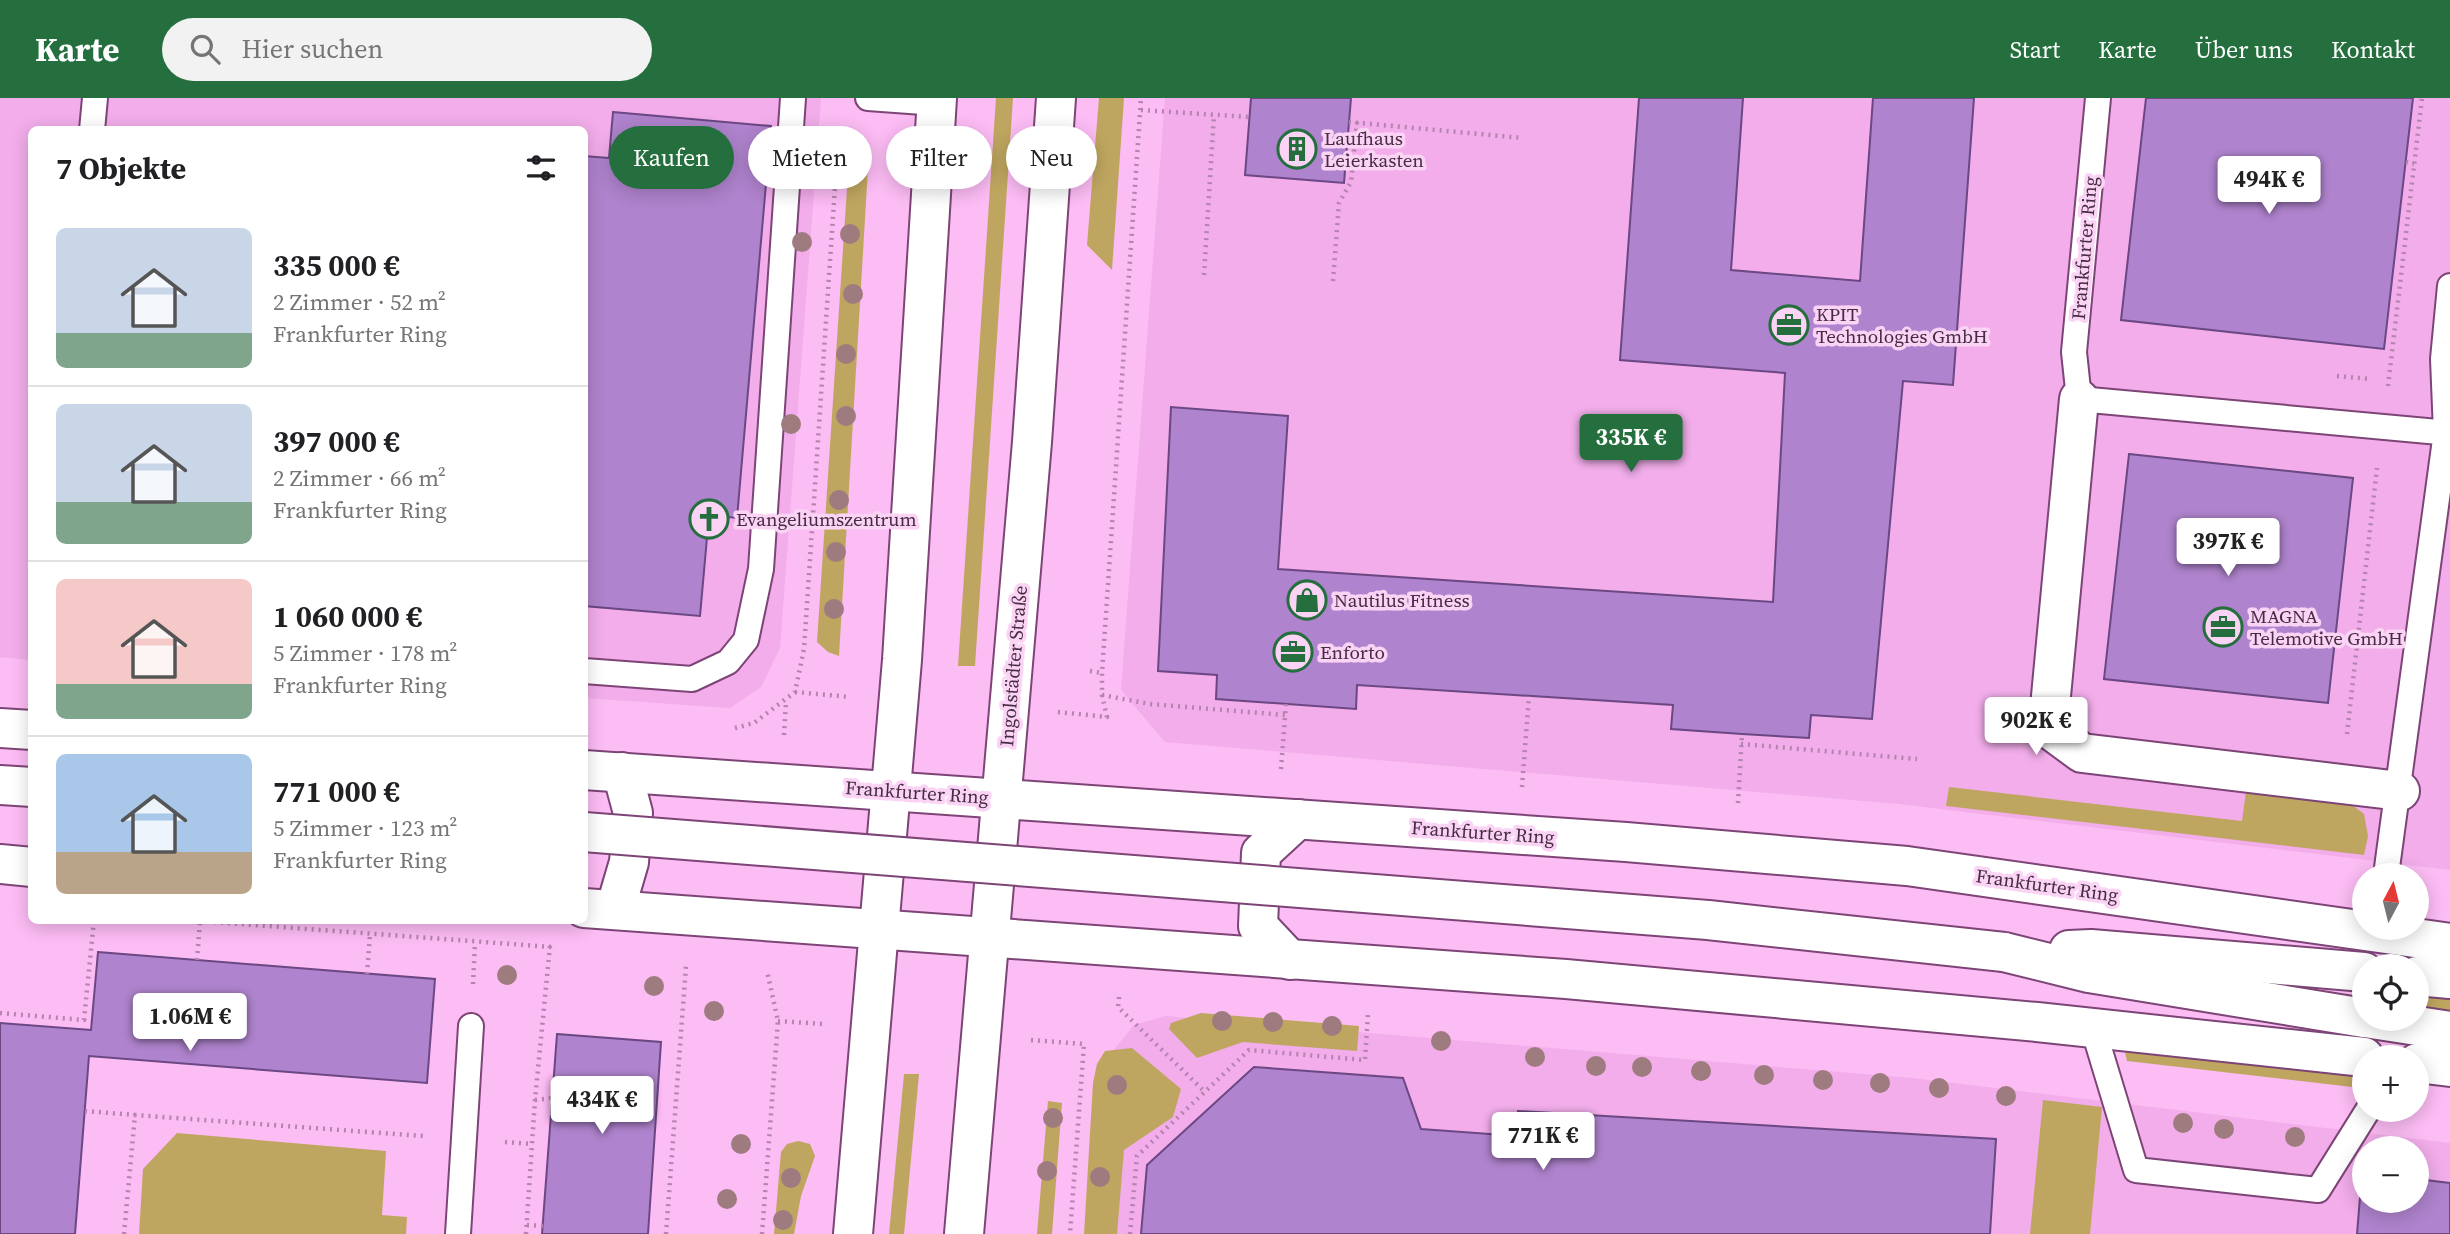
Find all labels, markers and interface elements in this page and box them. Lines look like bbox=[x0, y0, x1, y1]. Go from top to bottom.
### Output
search box bbox=[162, 18, 652, 81]
text: Karte bbox=[35, 27, 120, 72]
icon: search bbox=[186, 30, 224, 68]
text: Hier suchen bbox=[242, 31, 383, 67]
text: Start bbox=[2010, 33, 2060, 66]
text: Karte bbox=[2098, 33, 2157, 66]
text: Über uns bbox=[2195, 33, 2293, 66]
text: Kontakt bbox=[2331, 33, 2415, 66]
place label: Laufhaus Leierkasten bbox=[1324, 125, 1424, 173]
chip: Kaufen bbox=[609, 126, 734, 189]
chip: Mieten bbox=[748, 126, 872, 189]
chip: Filter bbox=[886, 126, 992, 189]
chip: Neu bbox=[1006, 126, 1097, 189]
building icon: Laufhaus Leierkasten bbox=[1276, 128, 1318, 170]
text: 7 Objekte bbox=[56, 148, 186, 189]
icon: filters bbox=[522, 149, 560, 187]
pin: 494K € bbox=[2212, 156, 2326, 216]
text: 494K € bbox=[2234, 163, 2304, 195]
street label: Frankfurter Ring bbox=[2065, 175, 2103, 321]
text: 335 000 € bbox=[273, 245, 400, 286]
icon: home bbox=[112, 256, 196, 340]
text: 2 Zimmer · 52 m² bbox=[273, 286, 446, 318]
place label: KPIT Technologies GmbH bbox=[1816, 301, 1988, 349]
office icon: KPIT Technologies GmbH bbox=[1768, 304, 1810, 346]
text: Frankfurter Ring bbox=[273, 318, 447, 350]
pin: 335K € bbox=[1574, 414, 1688, 474]
text: 397 000 € bbox=[273, 421, 400, 462]
text: 335K € bbox=[1596, 421, 1666, 453]
icon: home bbox=[112, 432, 196, 516]
text: 2 Zimmer · 66 m² bbox=[273, 462, 446, 494]
text: Frankfurter Ring bbox=[273, 494, 447, 526]
church icon: Evangeliumszentrum bbox=[688, 498, 730, 540]
place label: Evangeliumszentrum bbox=[736, 506, 917, 532]
pin: 397K € bbox=[2171, 518, 2285, 578]
text: 397K € bbox=[2193, 525, 2263, 557]
shop icon: Nautilus Fitness bbox=[1286, 579, 1328, 621]
street label: Ingolstädter Straße bbox=[993, 584, 1033, 748]
place label: Nautilus Fitness bbox=[1334, 587, 1470, 613]
text: 1 060 000 € bbox=[273, 596, 422, 637]
place label: MAGNA Telemotive GmbH bbox=[2250, 603, 2403, 651]
office icon: MAGNA Telemotive GmbH bbox=[2202, 606, 2244, 648]
icon: home bbox=[112, 607, 196, 691]
office icon: Enforto bbox=[1272, 631, 1314, 673]
text: 5 Zimmer · 178 m² bbox=[273, 637, 457, 669]
place label: Enforto bbox=[1320, 639, 1385, 665]
text: Frankfurter Ring bbox=[273, 669, 447, 701]
pin: 902K € bbox=[1979, 698, 2093, 757]
text: 902K € bbox=[2001, 704, 2071, 736]
text: 771 000 € bbox=[273, 771, 400, 812]
street label: Frankfurter Ring bbox=[844, 774, 990, 810]
icon: home bbox=[112, 782, 196, 866]
text: 5 Zimmer · 123 m² bbox=[273, 812, 457, 844]
street label: Frankfurter Ring bbox=[1410, 814, 1556, 850]
text: Frankfurter Ring bbox=[273, 844, 447, 876]
street label: Frankfurter Ring bbox=[1974, 862, 2120, 908]
north arrow bbox=[2352, 863, 2429, 940]
map controls bbox=[2352, 863, 2429, 1213]
button: locate bbox=[2352, 954, 2429, 1031]
pin: 1.06M € bbox=[125, 993, 255, 1053]
text: 1.06M € bbox=[149, 1000, 231, 1032]
button: + bbox=[2352, 1045, 2429, 1122]
pin: 434K € bbox=[545, 1076, 659, 1136]
text: 434K € bbox=[567, 1083, 637, 1115]
pin: 771K € bbox=[1486, 1112, 1600, 1172]
text: 771K € bbox=[1508, 1119, 1578, 1151]
button: − bbox=[2352, 1136, 2429, 1213]

